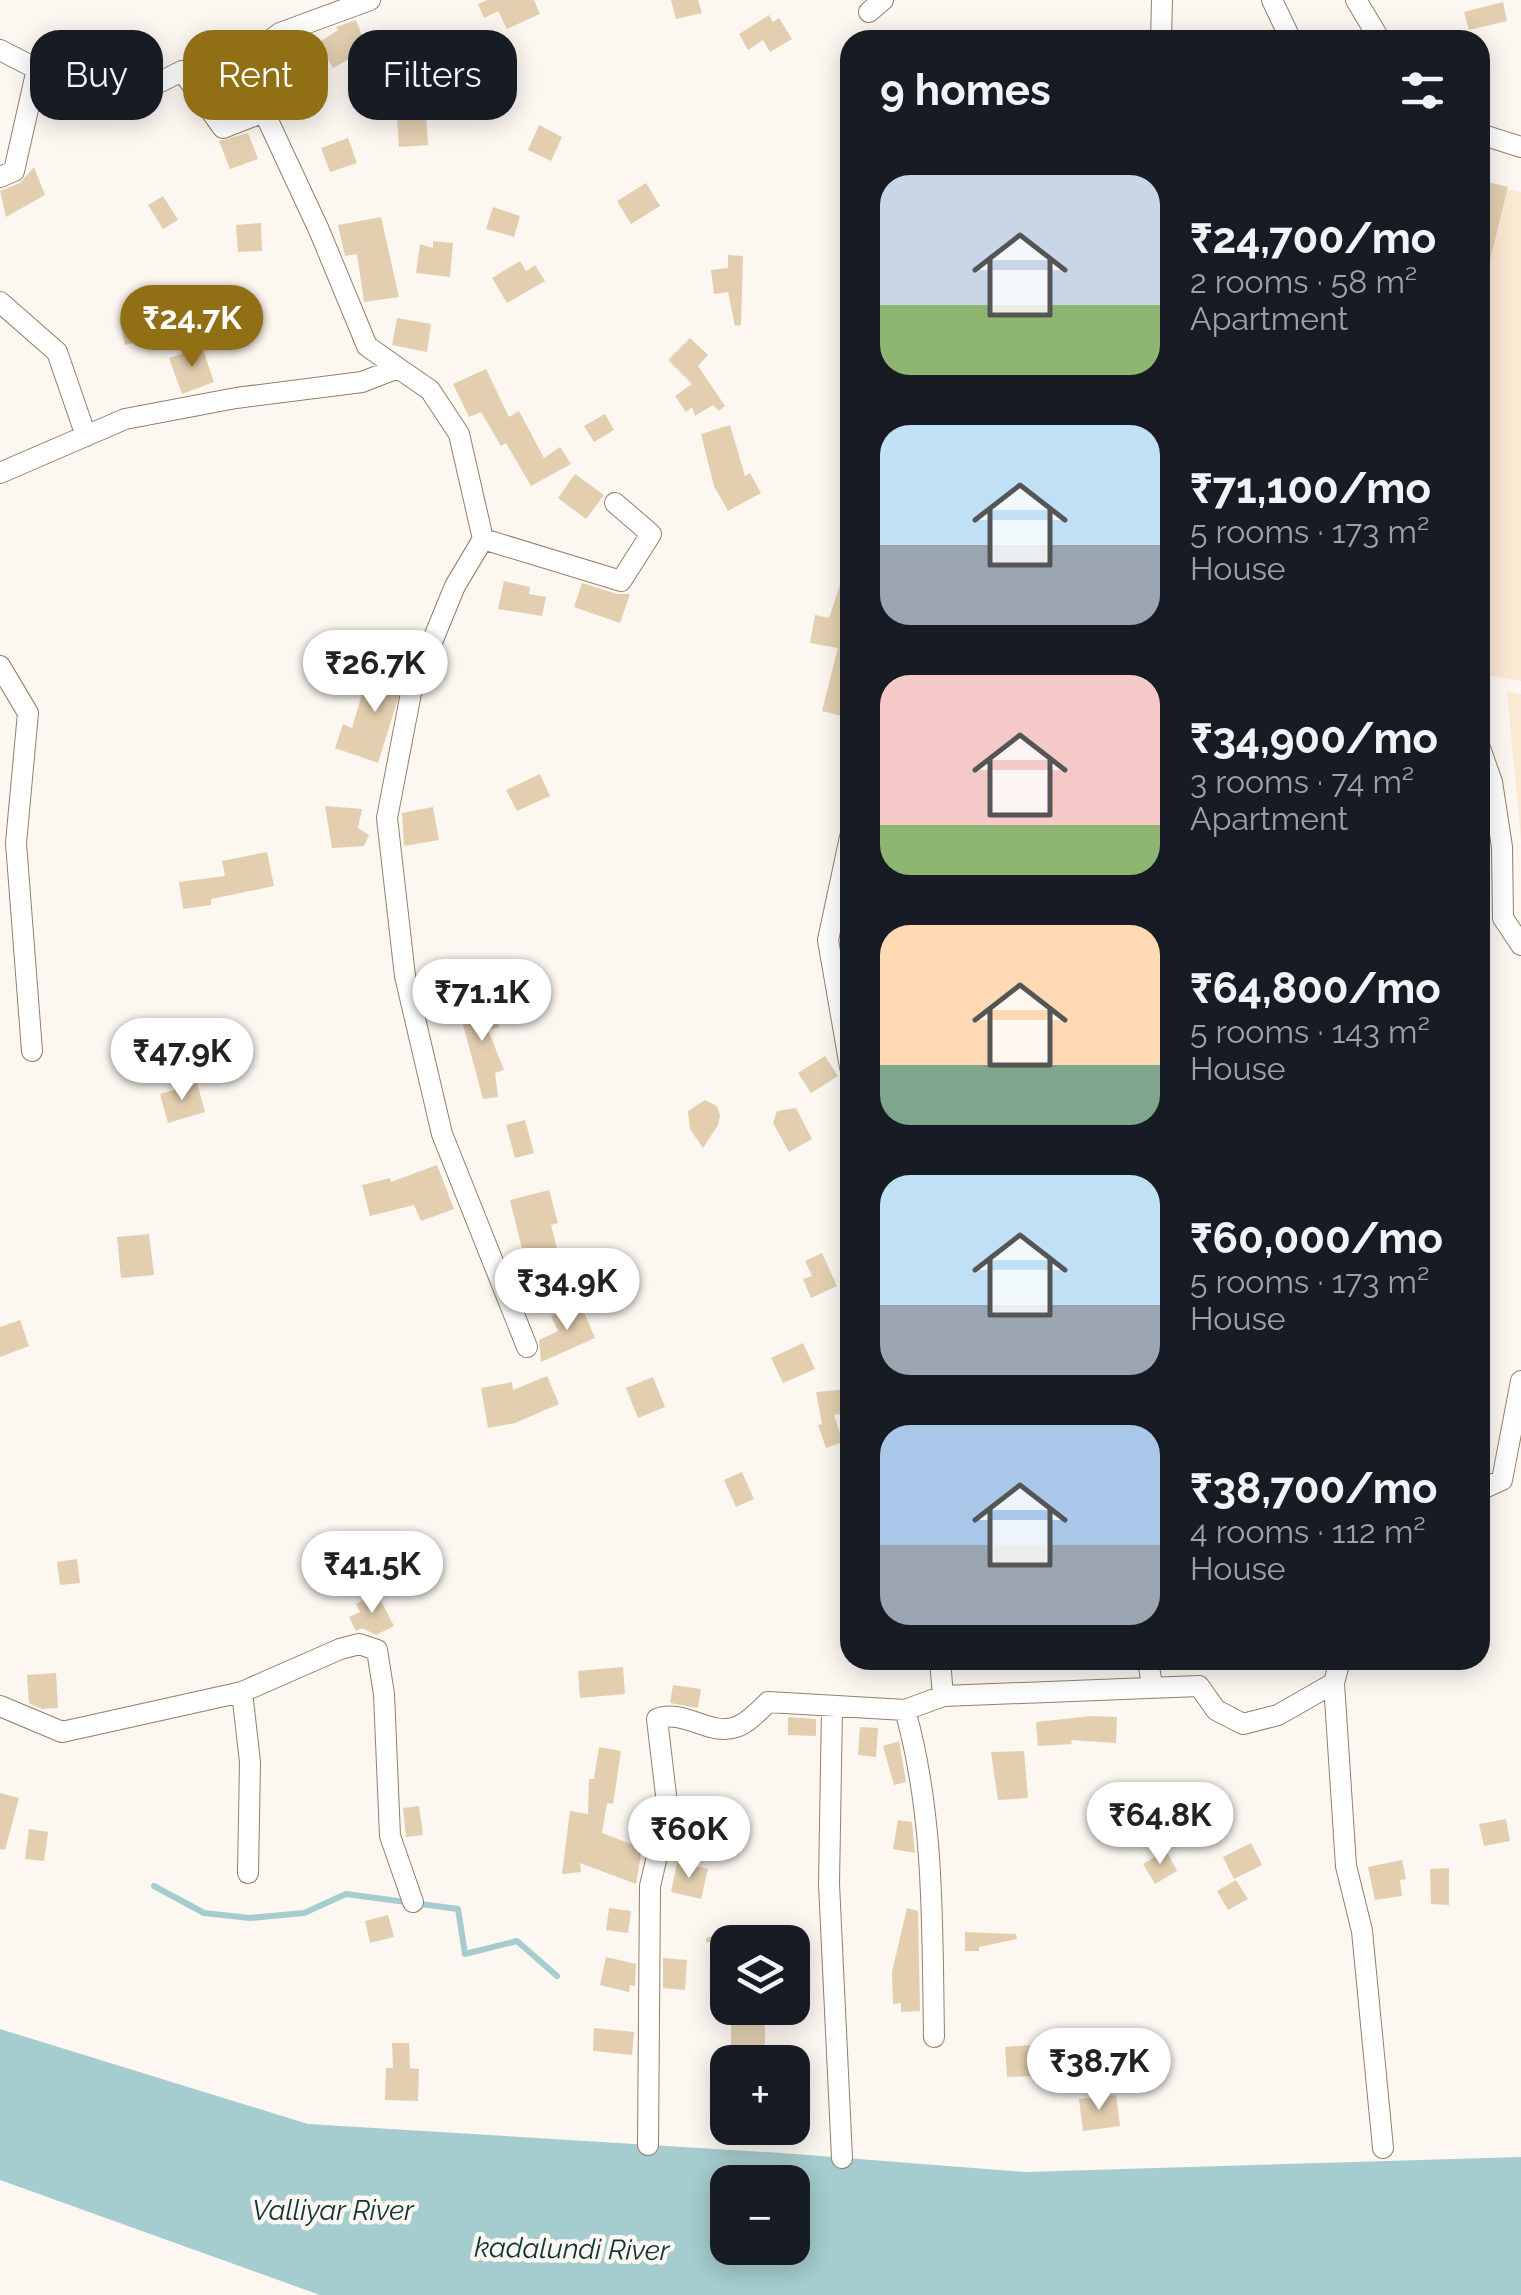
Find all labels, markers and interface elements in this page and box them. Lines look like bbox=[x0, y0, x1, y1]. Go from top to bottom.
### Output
chip: Buy bbox=[30, 30, 163, 120]
chip: Rent bbox=[183, 30, 328, 120]
chip: Filters bbox=[348, 30, 517, 120]
icon: filters bbox=[1395, 63, 1450, 118]
text: 9 homes bbox=[880, 66, 1051, 115]
text: ₹24,700/mo bbox=[1190, 214, 1436, 263]
icon: home bbox=[960, 215, 1080, 335]
text: 2 rooms · 58 m² bbox=[1190, 263, 1417, 300]
pin: ₹24.7K bbox=[111, 285, 273, 370]
text: ₹24.7K bbox=[142, 299, 242, 336]
text: Apartment bbox=[1190, 300, 1348, 337]
text: ₹71,100/mo bbox=[1190, 464, 1431, 513]
icon: home bbox=[960, 465, 1080, 585]
text: 5 rooms · 173 m² bbox=[1190, 513, 1429, 550]
text: House bbox=[1190, 550, 1286, 587]
pin: ₹26.7K bbox=[294, 630, 456, 715]
text: ₹26.7K bbox=[325, 644, 425, 681]
text: ₹34,900/mo bbox=[1190, 714, 1438, 763]
icon: home bbox=[960, 715, 1080, 835]
text: 3 rooms · 74 m² bbox=[1190, 763, 1414, 800]
text: Apartment bbox=[1190, 800, 1348, 837]
pin: ₹71.1K bbox=[401, 959, 563, 1044]
text: ₹64,800/mo bbox=[1190, 964, 1441, 1013]
icon: home bbox=[960, 965, 1080, 1085]
text: ₹71.1K bbox=[434, 973, 530, 1010]
text: 5 rooms · 143 m² bbox=[1190, 1013, 1430, 1050]
pin: ₹47.9K bbox=[101, 1018, 263, 1103]
text: ₹47.9K bbox=[132, 1032, 232, 1069]
text: House bbox=[1190, 1050, 1286, 1087]
text: ₹60,000/mo bbox=[1190, 1214, 1443, 1263]
icon: home bbox=[960, 1215, 1080, 1335]
pin: ₹34.9K bbox=[486, 1248, 648, 1333]
text: ₹34.9K bbox=[517, 1262, 617, 1299]
text: 5 rooms · 173 m² bbox=[1190, 1263, 1429, 1300]
text: House bbox=[1190, 1300, 1286, 1337]
text: ₹38,700/mo bbox=[1190, 1464, 1437, 1513]
icon: home bbox=[960, 1465, 1080, 1585]
text: 4 rooms · 112 m² bbox=[1190, 1513, 1426, 1550]
pin: ₹41.5K bbox=[291, 1531, 453, 1616]
text: ₹41.5K bbox=[323, 1545, 421, 1582]
text: House bbox=[1190, 1550, 1286, 1587]
pin: ₹64.8K bbox=[1079, 1782, 1241, 1867]
pin: ₹60K bbox=[630, 1796, 748, 1881]
text: ₹64.8K bbox=[1109, 1796, 1211, 1833]
text: ₹60K bbox=[650, 1810, 728, 1847]
map controls bbox=[710, 1925, 810, 2265]
button: layers bbox=[710, 1925, 810, 2025]
pin: ₹38.7K bbox=[1018, 2028, 1180, 2113]
text: ₹38.7K bbox=[1049, 2042, 1149, 2079]
button: + bbox=[710, 2045, 810, 2145]
button: − bbox=[710, 2165, 810, 2265]
water label: Valliyar River bbox=[252, 2194, 415, 2227]
water label: kadalundi River bbox=[474, 2231, 671, 2267]

